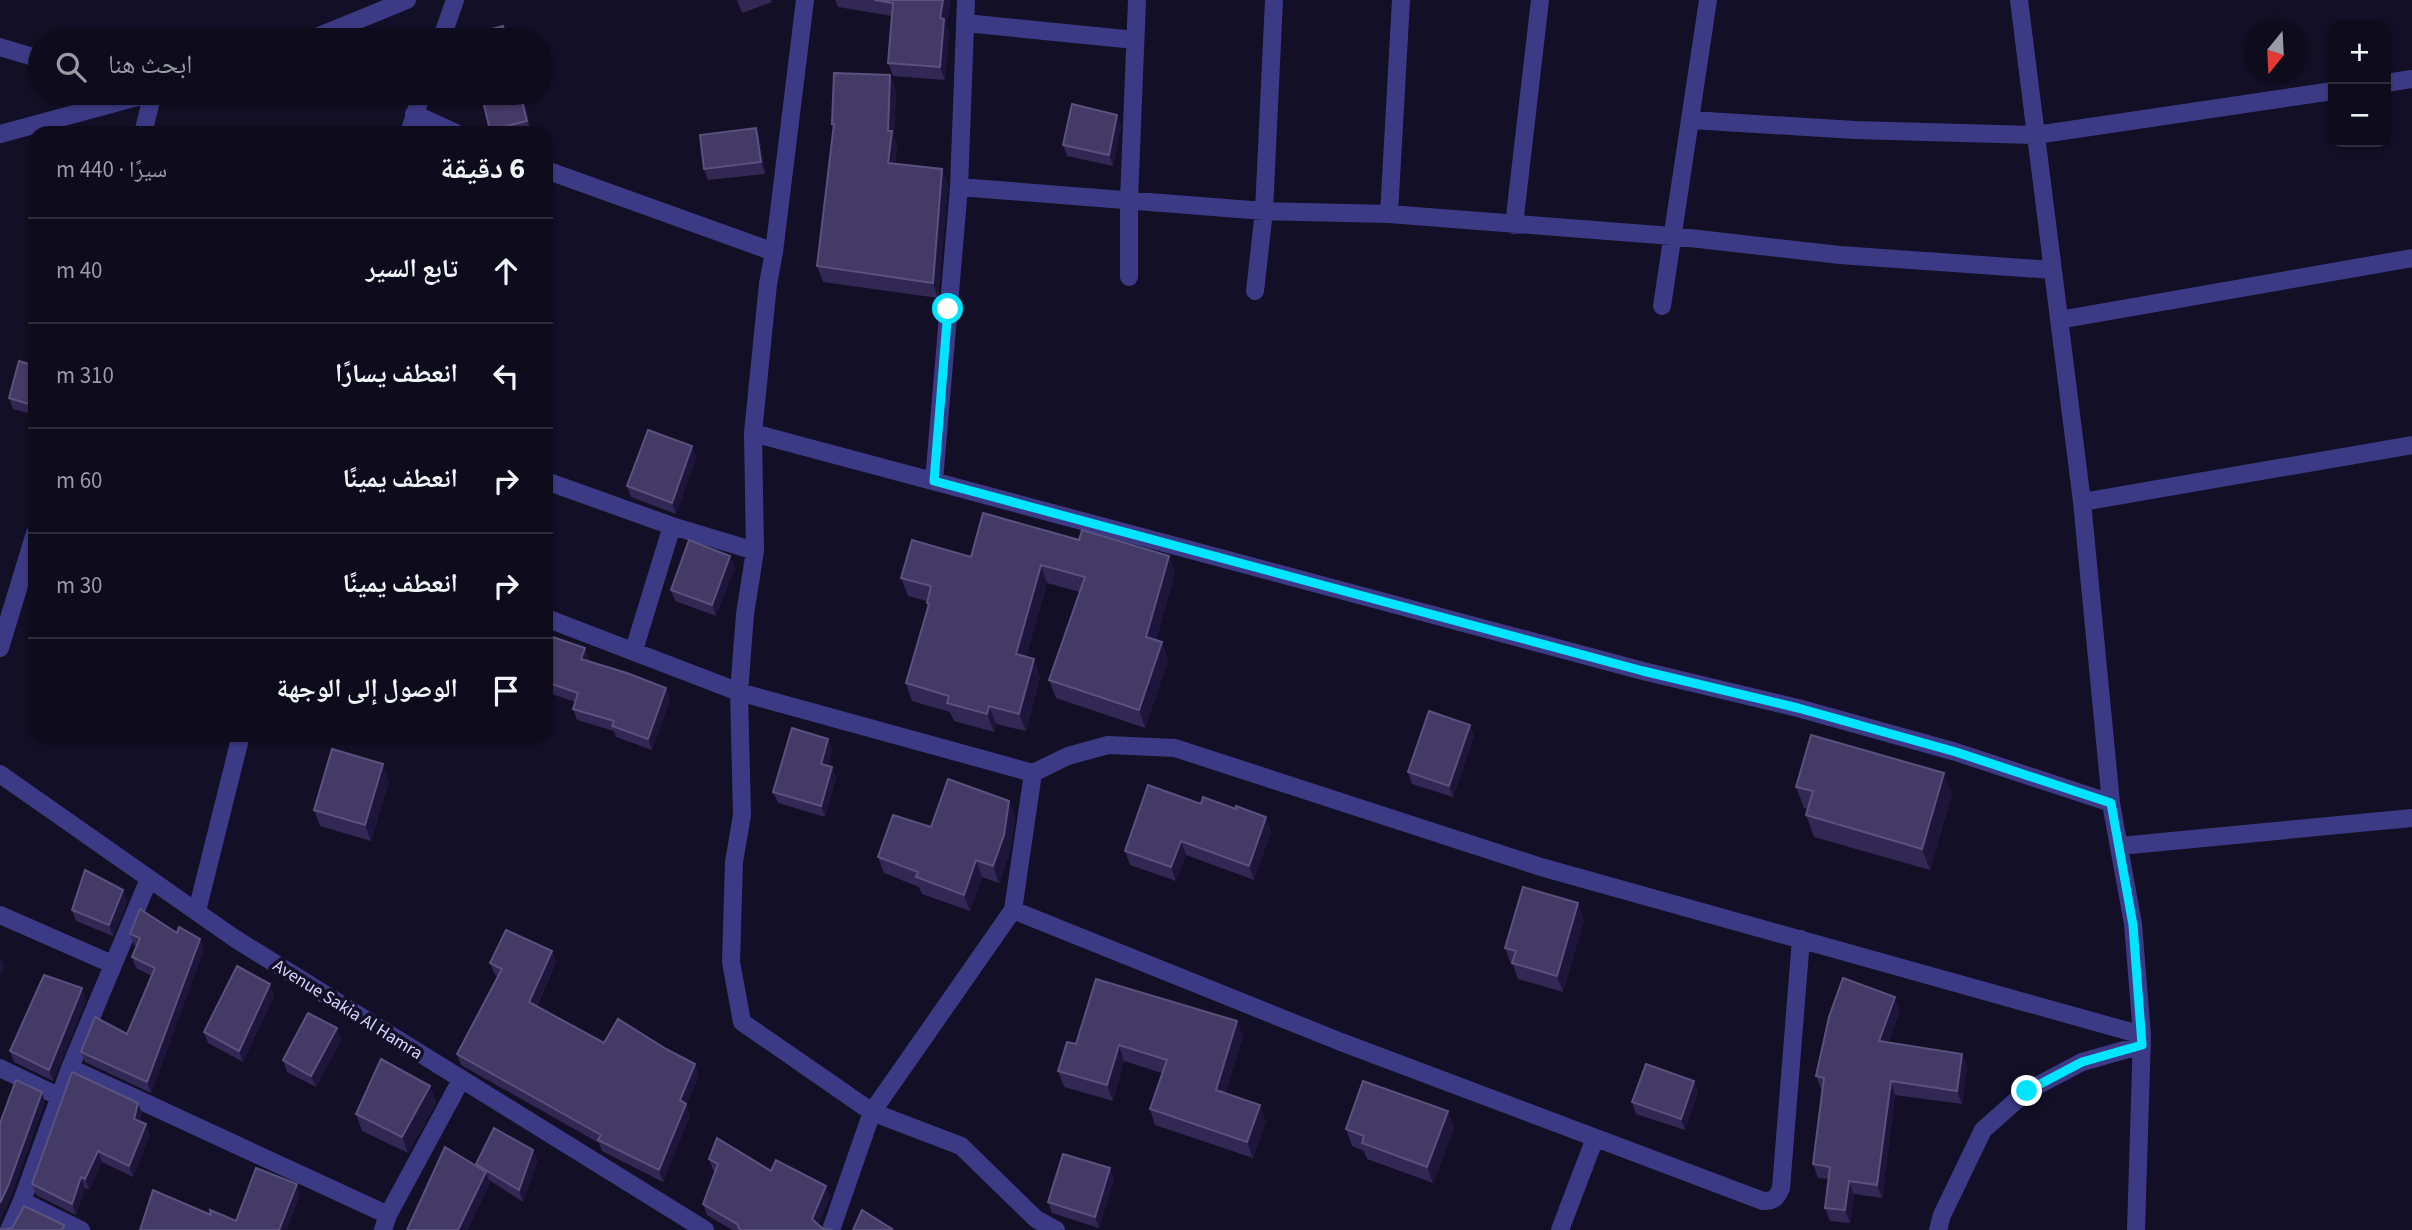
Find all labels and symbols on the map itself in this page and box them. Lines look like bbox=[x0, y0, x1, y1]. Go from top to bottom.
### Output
north arrow bbox=[2244, 21, 2307, 84]
route start bbox=[932, 293, 963, 324]
street label: Avenue Sakia Al Hamra bbox=[268, 953, 427, 1066]
route end bbox=[2011, 1075, 2042, 1106]

